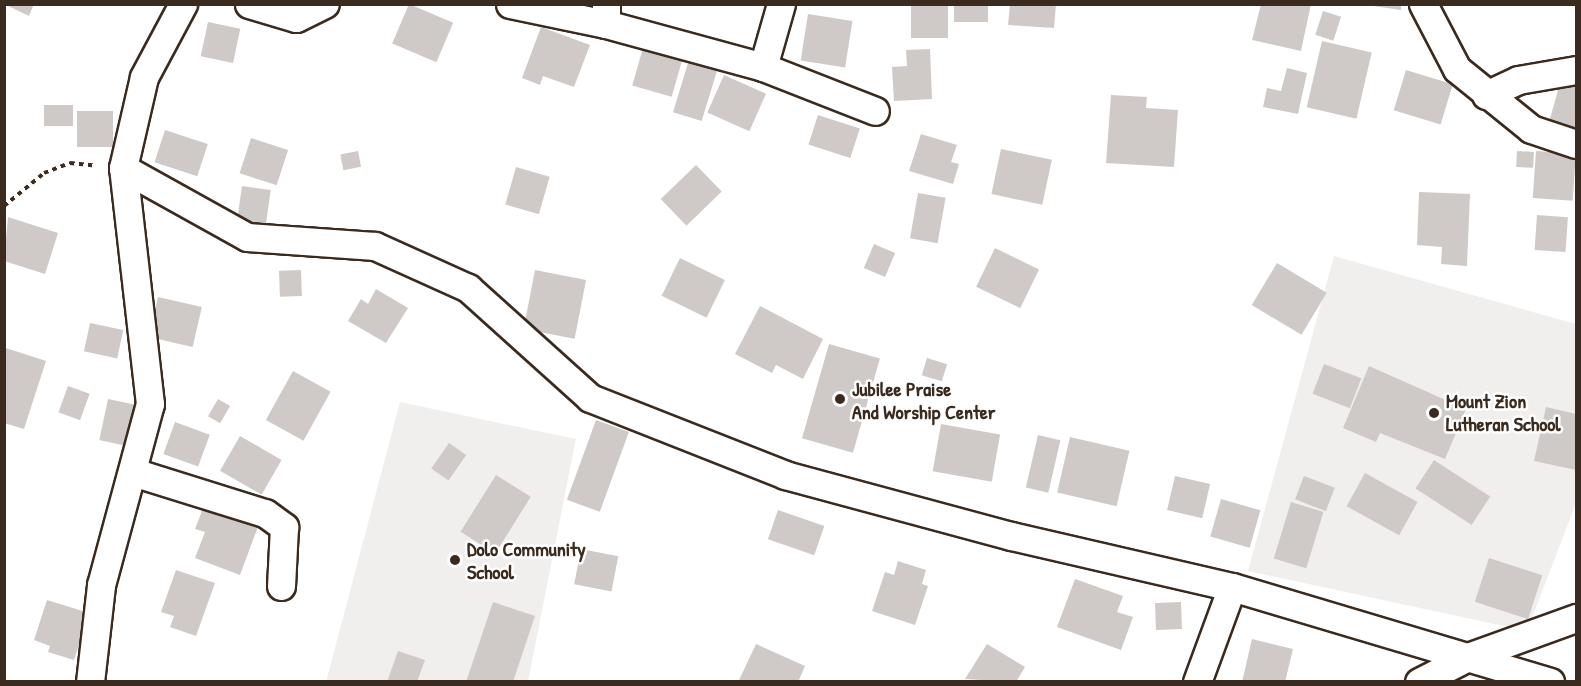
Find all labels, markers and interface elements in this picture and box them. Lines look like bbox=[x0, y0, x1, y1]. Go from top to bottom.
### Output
place label: Jubilee Praise And Worship Center bbox=[852, 376, 996, 423]
place label: Mount Zion Lutheran School bbox=[1446, 389, 1561, 436]
marker: Jubilee Praise And Worship Center bbox=[833, 392, 847, 406]
marker: Mount Zion Lutheran School bbox=[1427, 406, 1441, 420]
place label: Dolo Community School bbox=[467, 536, 586, 583]
marker: Dolo Community School bbox=[448, 553, 462, 567]

